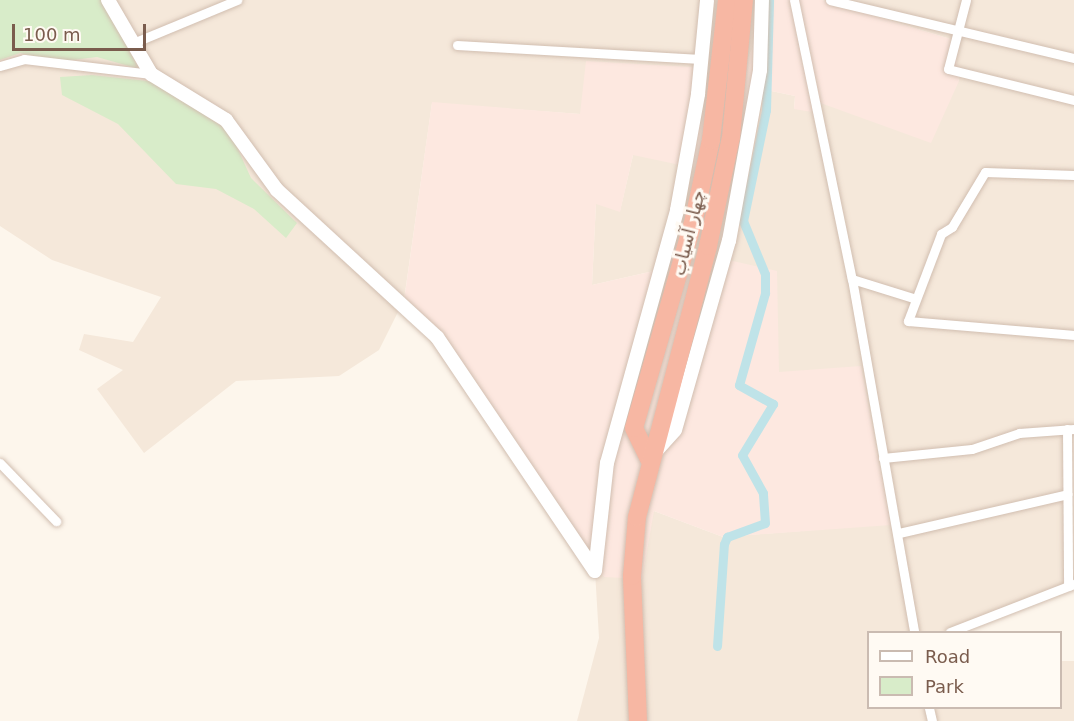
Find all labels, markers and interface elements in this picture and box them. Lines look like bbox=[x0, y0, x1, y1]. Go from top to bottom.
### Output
scale bar bbox=[15, 12, 148, 50]
text: 100 m bbox=[23, 24, 81, 45]
street label: چهار آسیاب bbox=[668, 188, 710, 278]
legend bbox=[867, 631, 1062, 709]
text: Road bbox=[925, 646, 970, 667]
text: Park bbox=[925, 676, 964, 697]

